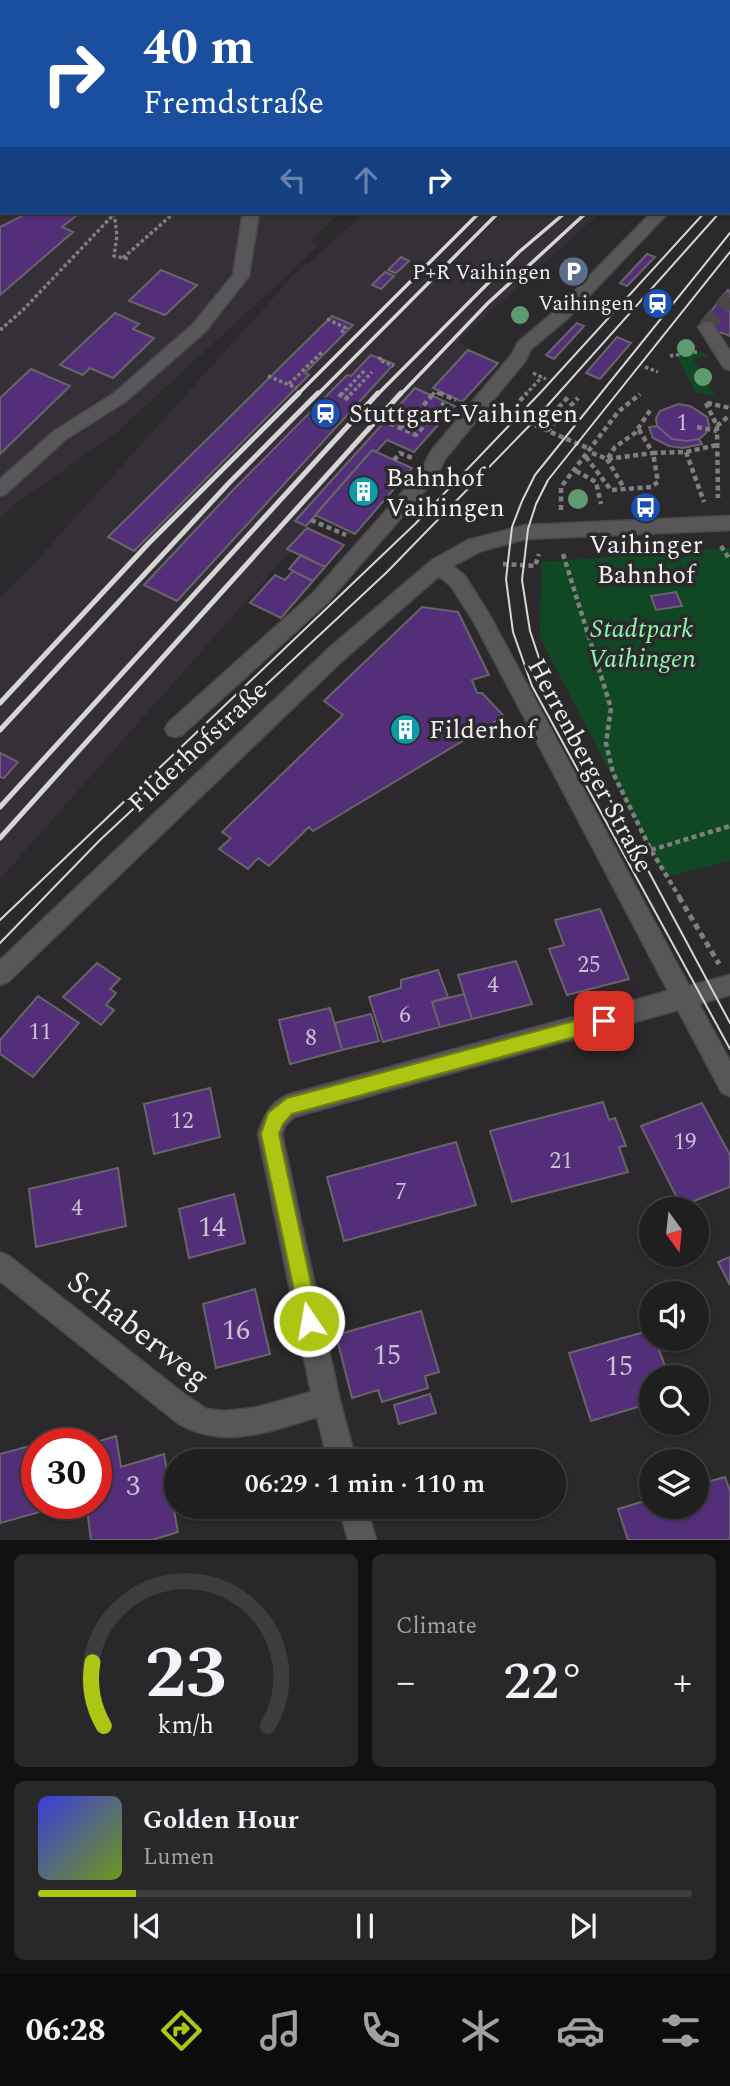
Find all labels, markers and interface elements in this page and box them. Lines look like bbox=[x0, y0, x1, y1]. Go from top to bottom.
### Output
text: 40 m bbox=[143, 11, 254, 86]
icon: right bbox=[28, 28, 119, 119]
text: Fremdstraße bbox=[143, 79, 324, 128]
icon: left bbox=[274, 161, 312, 199]
icon: ahead bbox=[347, 161, 385, 199]
icon: right bbox=[420, 161, 458, 199]
parking icon: P+R Vaihingen bbox=[557, 255, 591, 289]
place label: P+R Vaihingen bbox=[412, 257, 551, 289]
station icon: Vaihingen bbox=[640, 286, 674, 320]
place label: Vaihingen bbox=[538, 288, 634, 320]
place label: Stuttgart-Vaihingen bbox=[349, 394, 578, 434]
station icon: Stuttgart-Vaihingen bbox=[309, 396, 343, 430]
house number: 1 bbox=[676, 406, 688, 441]
place label: Bahnhof Vaihingen bbox=[386, 458, 505, 528]
building icon: Bahnhof Vaihingen bbox=[346, 475, 380, 509]
bus stop icon: Vaihinger Bahnhof bbox=[629, 491, 663, 525]
place label: Vaihinger Bahnhof bbox=[589, 525, 703, 595]
park label: Stadtpark Vaihingen bbox=[588, 609, 696, 679]
street label: Herrenberger Straße bbox=[517, 651, 664, 880]
street label: Filderhofstraße bbox=[119, 671, 277, 822]
place label: Filderhof bbox=[429, 710, 538, 750]
building icon: Filderhof bbox=[389, 712, 423, 746]
house number: 25 bbox=[578, 948, 601, 983]
house number: 4 bbox=[487, 968, 499, 1003]
pin bbox=[574, 991, 634, 1051]
house number: 6 bbox=[399, 998, 411, 1033]
icon: arrive bbox=[585, 1002, 623, 1040]
house number: 11 bbox=[29, 1015, 52, 1050]
house number: 8 bbox=[305, 1021, 317, 1056]
house number: 12 bbox=[171, 1104, 194, 1139]
house number: 19 bbox=[674, 1125, 697, 1160]
house number: 21 bbox=[550, 1144, 573, 1179]
house number: 7 bbox=[395, 1175, 407, 1210]
house number: 4 bbox=[71, 1191, 83, 1226]
north arrow bbox=[639, 1197, 709, 1267]
map controls bbox=[639, 1197, 709, 1519]
house number: 14 bbox=[198, 1206, 226, 1249]
street label: Schaberweg bbox=[56, 1258, 220, 1402]
button: sound bbox=[639, 1281, 709, 1351]
position arrow bbox=[272, 1284, 346, 1358]
house number: 16 bbox=[222, 1309, 250, 1352]
house number: 15 bbox=[373, 1334, 401, 1377]
house number: 15 bbox=[605, 1345, 633, 1388]
button: search bbox=[639, 1365, 709, 1435]
speed limit sign: 30 bbox=[21, 1428, 112, 1519]
button: layers bbox=[639, 1449, 709, 1519]
text: 06:29 · 1 min · 110 m bbox=[245, 1464, 485, 1504]
house number: 3 bbox=[126, 1465, 140, 1508]
text: Climate bbox=[396, 1609, 477, 1644]
text: 23 bbox=[145, 1620, 227, 1731]
text: 22° bbox=[503, 1643, 585, 1722]
text: − bbox=[396, 1654, 415, 1712]
text: + bbox=[673, 1654, 692, 1712]
text: km/h bbox=[158, 1707, 214, 1745]
text: Golden Hour bbox=[143, 1800, 299, 1840]
text: Lumen bbox=[143, 1840, 215, 1875]
icon: previous bbox=[128, 1907, 166, 1945]
icon: pause bbox=[346, 1907, 384, 1945]
icon: next bbox=[564, 1907, 602, 1945]
text: 06:28 bbox=[25, 2006, 106, 2055]
icon: directions bbox=[157, 2006, 206, 2055]
icon: music bbox=[256, 2006, 305, 2055]
icon: phone bbox=[356, 2006, 405, 2055]
icon: climate bbox=[456, 2006, 505, 2055]
icon: car bbox=[556, 2006, 605, 2055]
icon: filters bbox=[656, 2006, 705, 2055]

